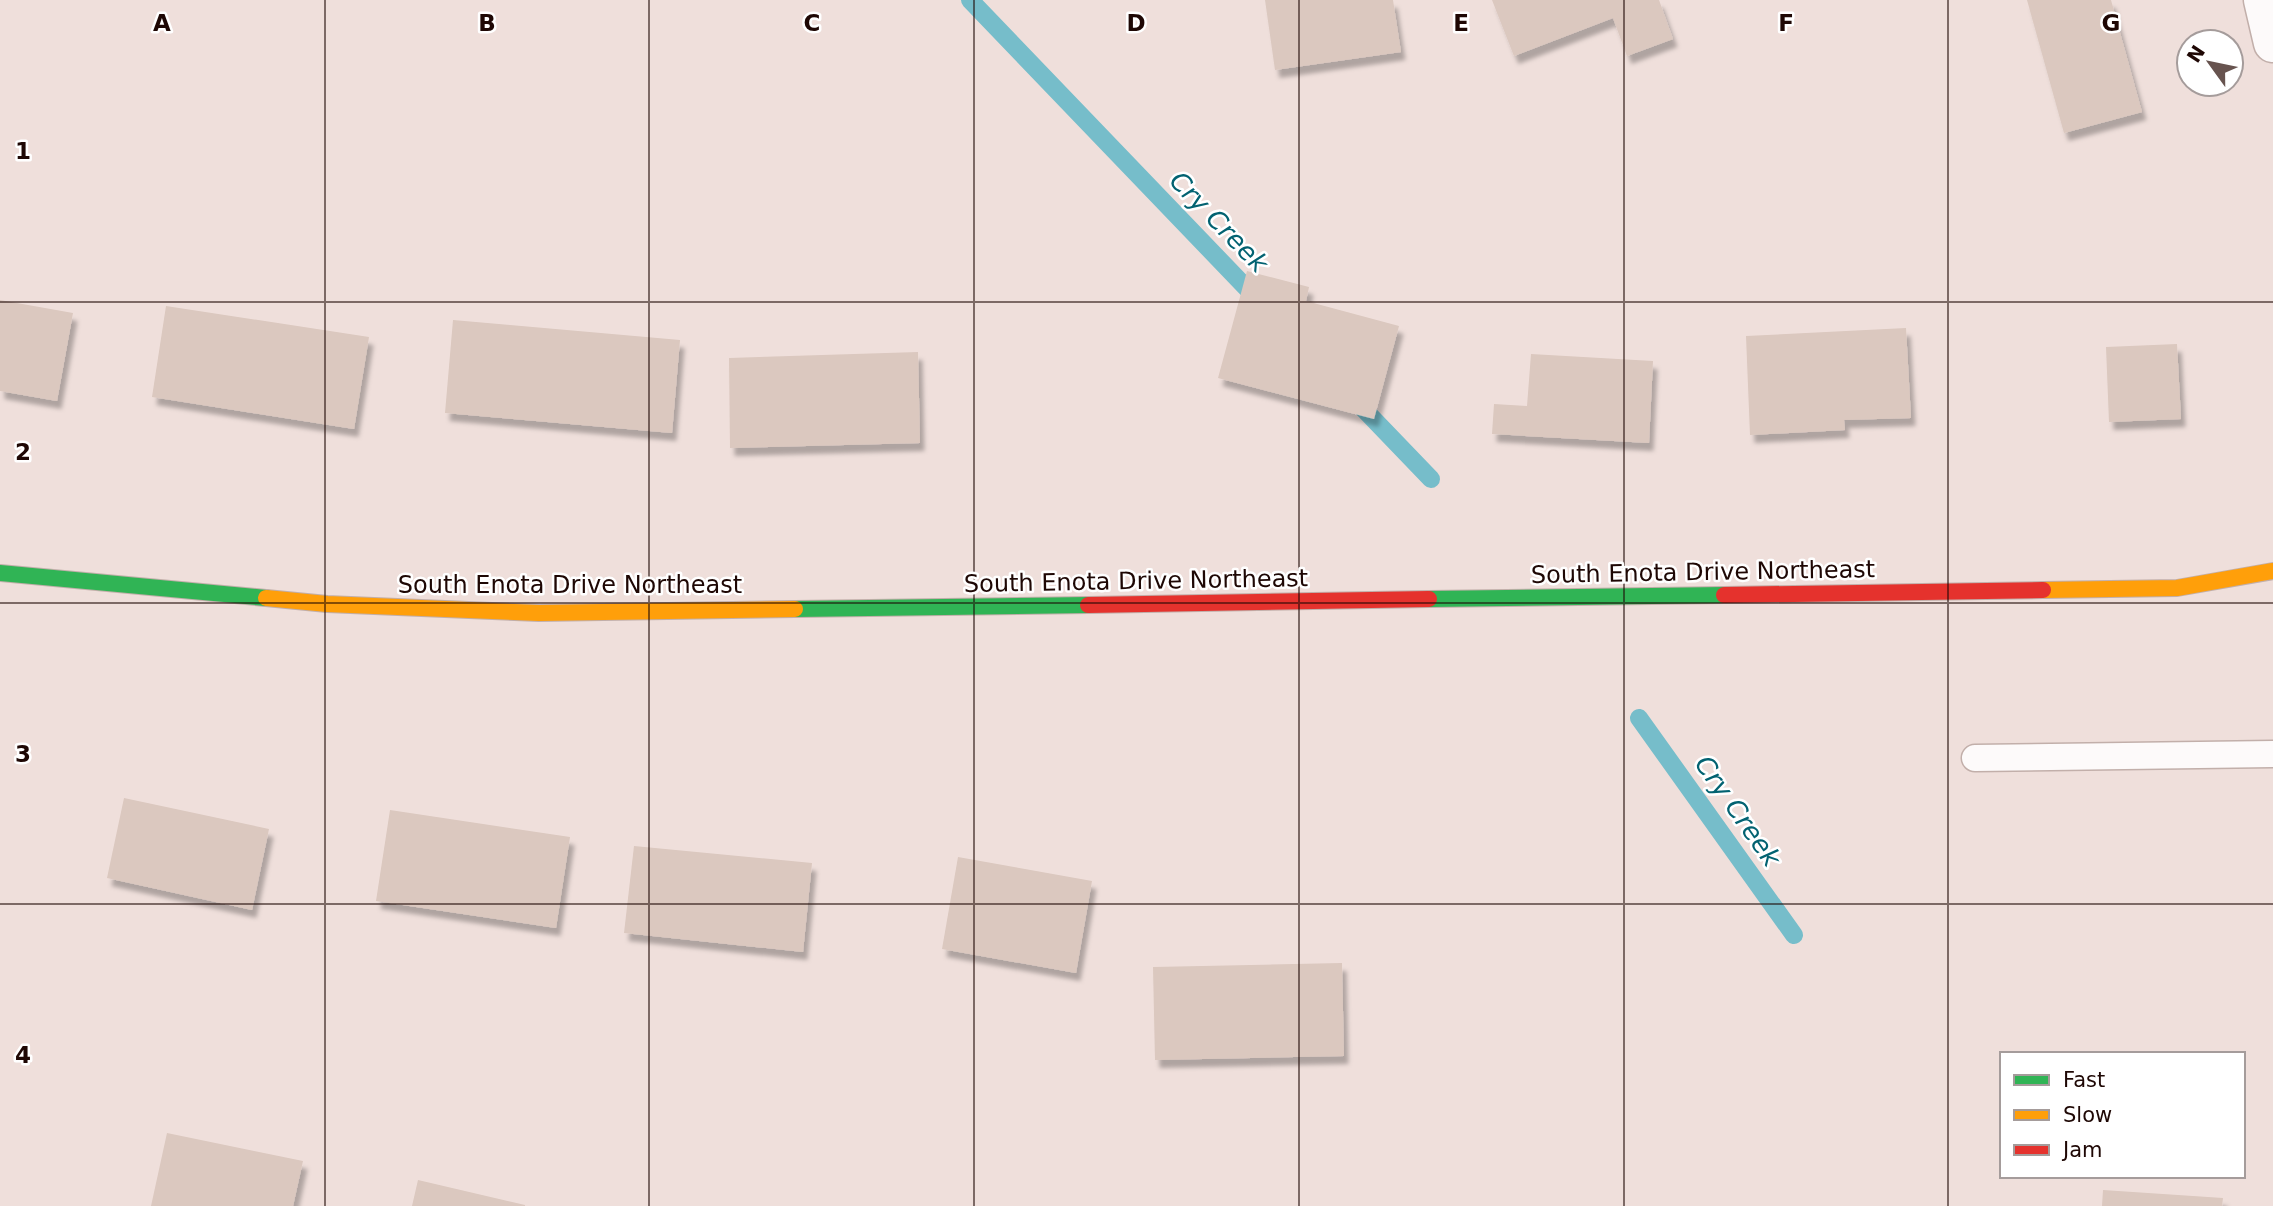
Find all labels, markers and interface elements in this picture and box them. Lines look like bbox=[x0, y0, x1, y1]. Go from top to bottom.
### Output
text: A bbox=[153, 10, 171, 36]
text: B bbox=[478, 10, 496, 36]
text: C bbox=[804, 10, 820, 36]
text: D bbox=[1126, 10, 1146, 36]
text: E bbox=[1453, 10, 1469, 36]
text: F bbox=[1778, 10, 1794, 36]
text: G bbox=[2102, 10, 2120, 36]
north arrow bbox=[2175, 28, 2245, 98]
text: N bbox=[2182, 41, 2209, 66]
text: 1 bbox=[15, 138, 31, 164]
water label: Cry Creek bbox=[1164, 165, 1275, 279]
text: 2 bbox=[15, 439, 31, 465]
street label: South Enota Drive Northeast bbox=[1531, 555, 1875, 589]
street label: South Enota Drive Northeast bbox=[964, 564, 1308, 598]
street label: South Enota Drive Northeast bbox=[398, 571, 742, 599]
text: 3 bbox=[15, 741, 31, 767]
water label: Cry Creek bbox=[1689, 750, 1788, 873]
text: 4 bbox=[15, 1042, 31, 1068]
legend bbox=[2000, 1052, 2245, 1178]
text: Fast bbox=[2063, 1068, 2105, 1092]
text: Slow bbox=[2063, 1103, 2112, 1127]
text: Jam bbox=[2061, 1138, 2103, 1162]

